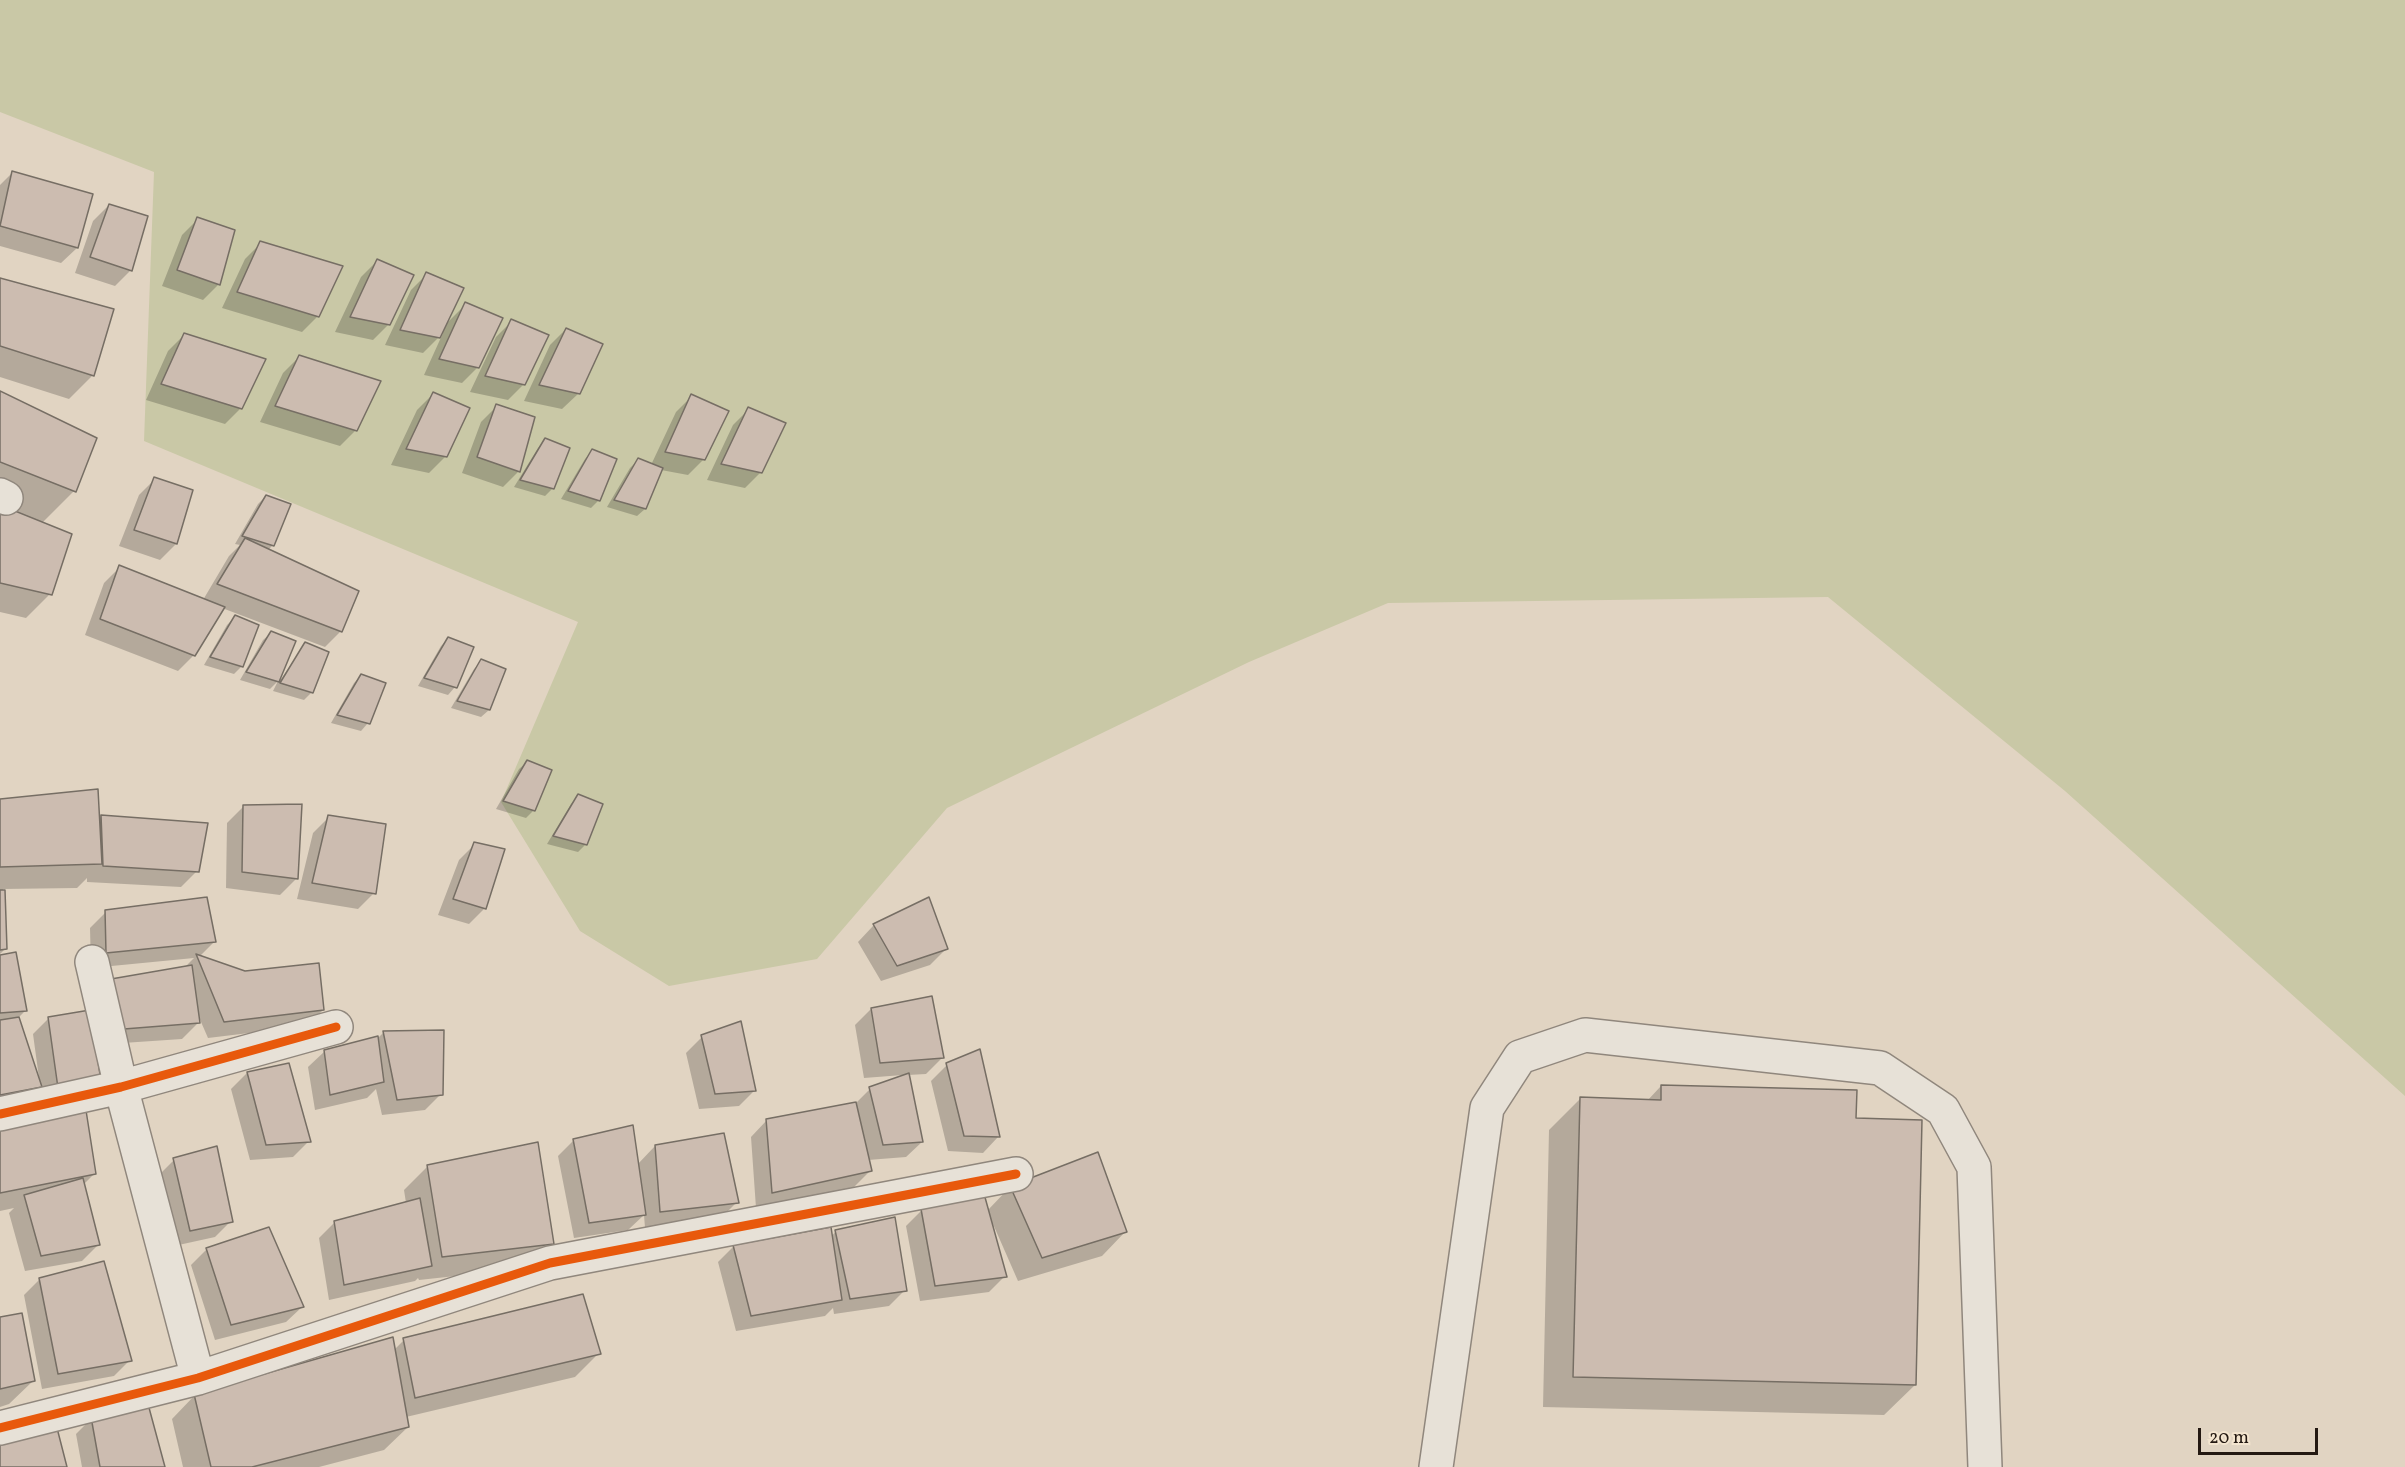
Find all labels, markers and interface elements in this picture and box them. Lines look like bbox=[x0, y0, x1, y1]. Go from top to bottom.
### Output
scale bar bbox=[2201, 1416, 2321, 1454]
text: 20 m bbox=[2209, 1426, 2249, 1451]

